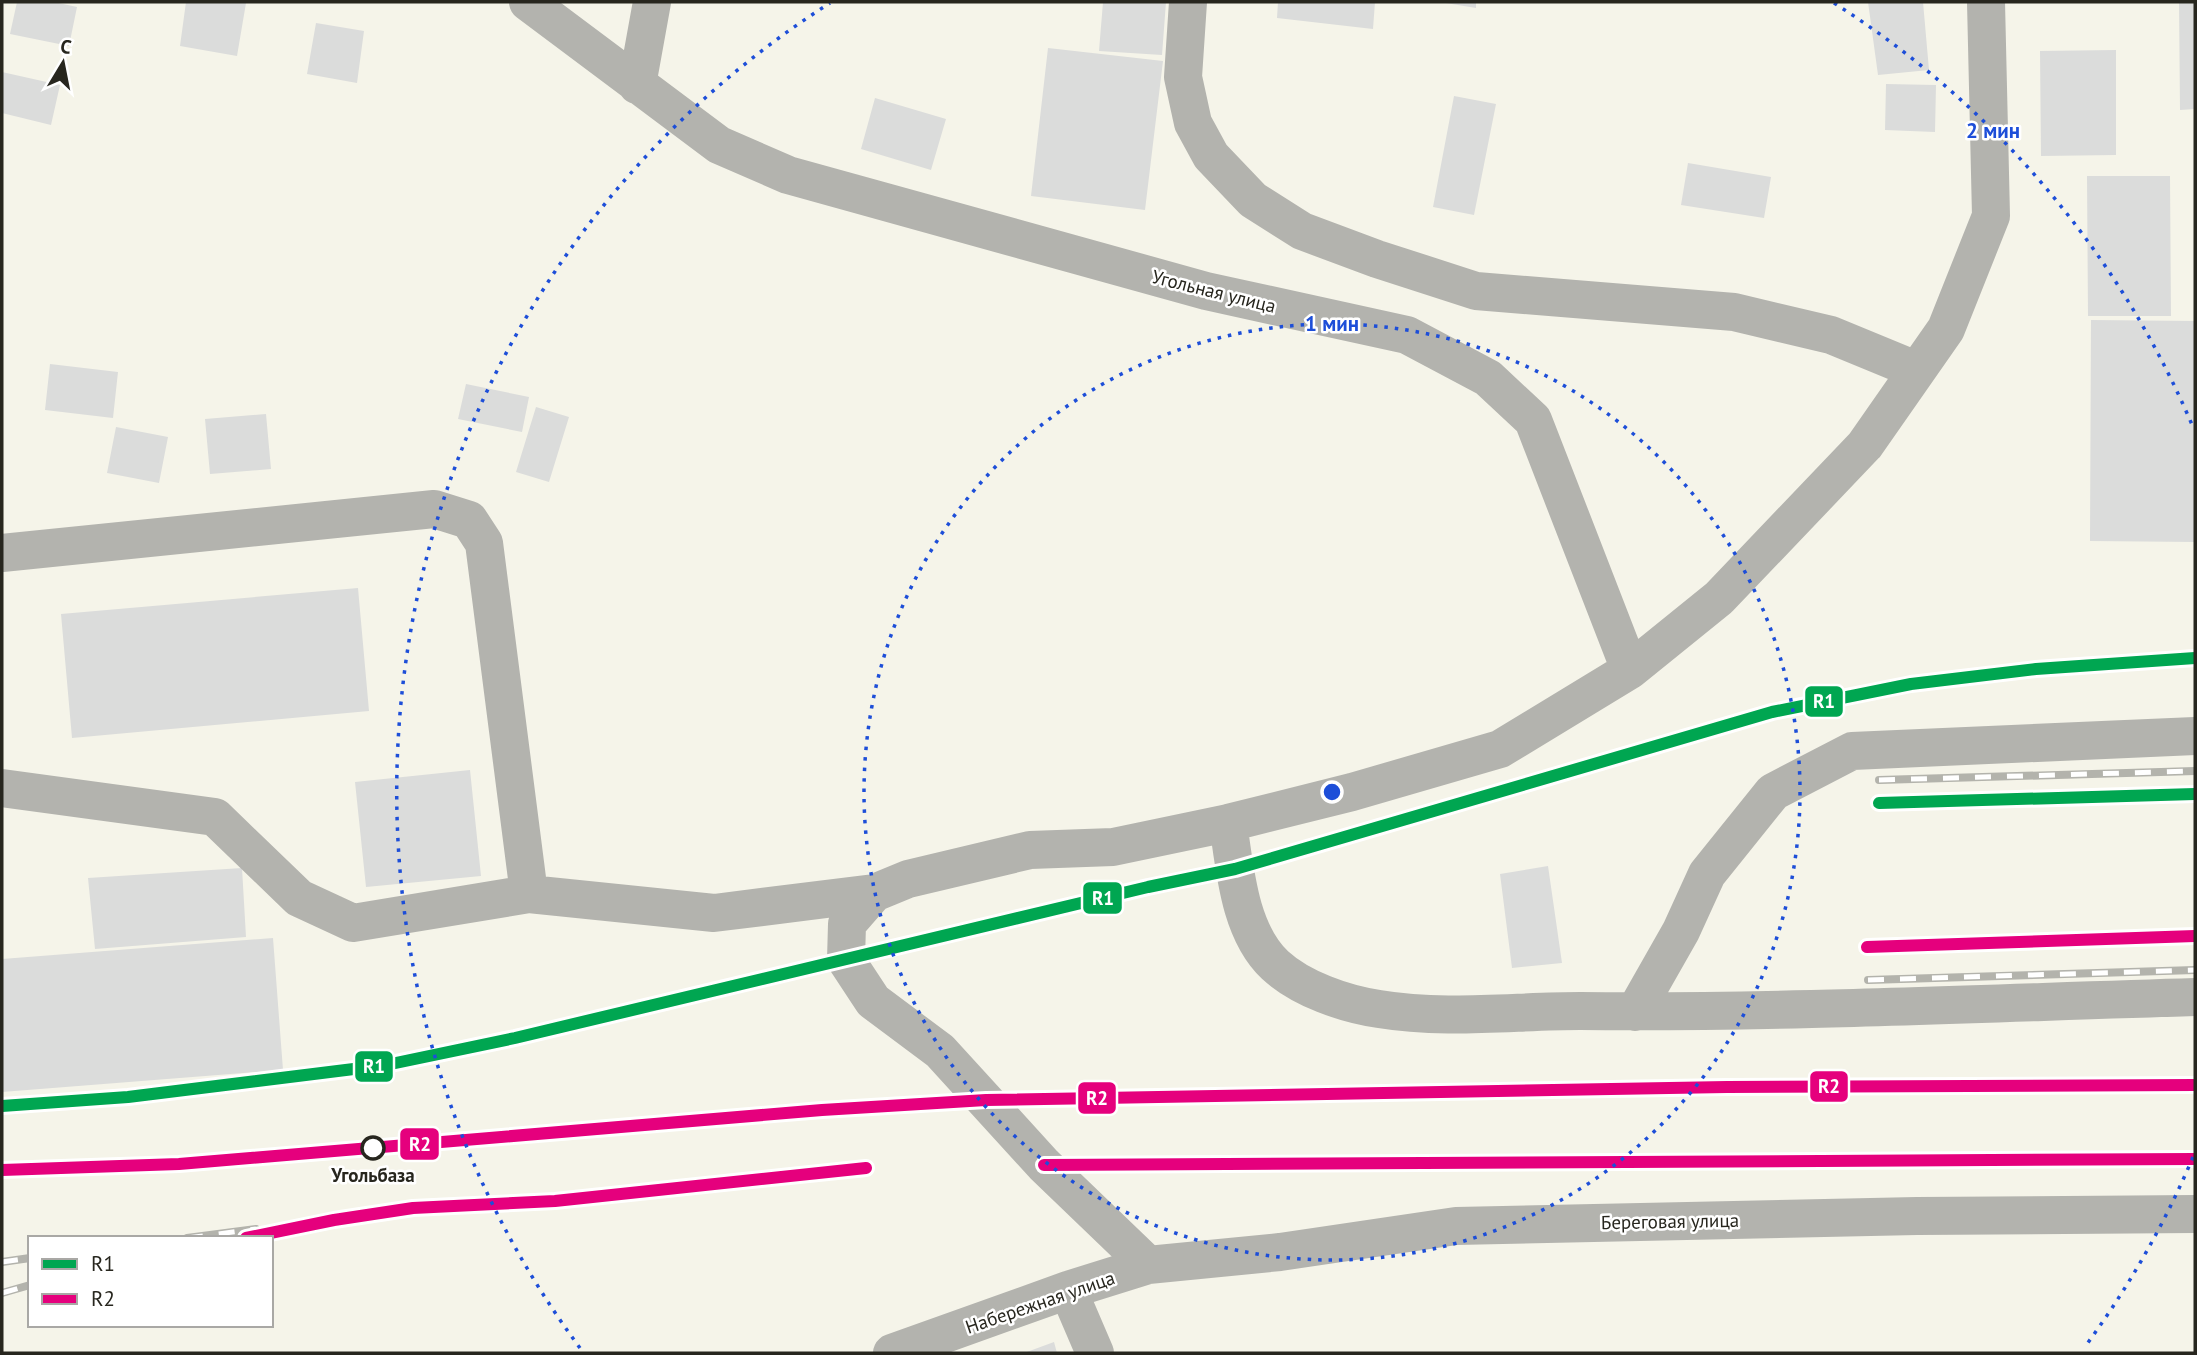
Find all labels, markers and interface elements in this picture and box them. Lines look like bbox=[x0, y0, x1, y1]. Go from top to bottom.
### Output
north arrow bbox=[28, 28, 98, 98]
text: С bbox=[59, 34, 74, 59]
text: 2 мин bbox=[1966, 117, 2020, 144]
street label: Угольная улица bbox=[1150, 264, 1278, 318]
text: 1 мин bbox=[1305, 310, 1359, 337]
line badge: R1 bbox=[1804, 685, 1844, 718]
text: R1 bbox=[1813, 689, 1835, 713]
centre of rings bbox=[1320, 780, 1344, 804]
line badge: R1 bbox=[1082, 881, 1123, 915]
text: R1 bbox=[1092, 886, 1114, 910]
line badge: R1 bbox=[354, 1050, 394, 1083]
text: R1 bbox=[363, 1054, 385, 1078]
line badge: R2 bbox=[1809, 1070, 1849, 1103]
text: R2 bbox=[1818, 1074, 1840, 1098]
line badge: R2 bbox=[1077, 1081, 1117, 1115]
text: R2 bbox=[1086, 1086, 1108, 1110]
line badge: R2 bbox=[399, 1127, 440, 1161]
text: R2 bbox=[409, 1132, 431, 1156]
marker: Угольбаза bbox=[361, 1136, 385, 1160]
place label: Угольбаза bbox=[330, 1163, 415, 1187]
street label: Береговая улица bbox=[1601, 1208, 1739, 1234]
legend bbox=[28, 1236, 273, 1327]
text: R1 bbox=[91, 1250, 115, 1277]
street label: Набережная улица bbox=[962, 1265, 1118, 1339]
text: R2 bbox=[91, 1285, 115, 1312]

